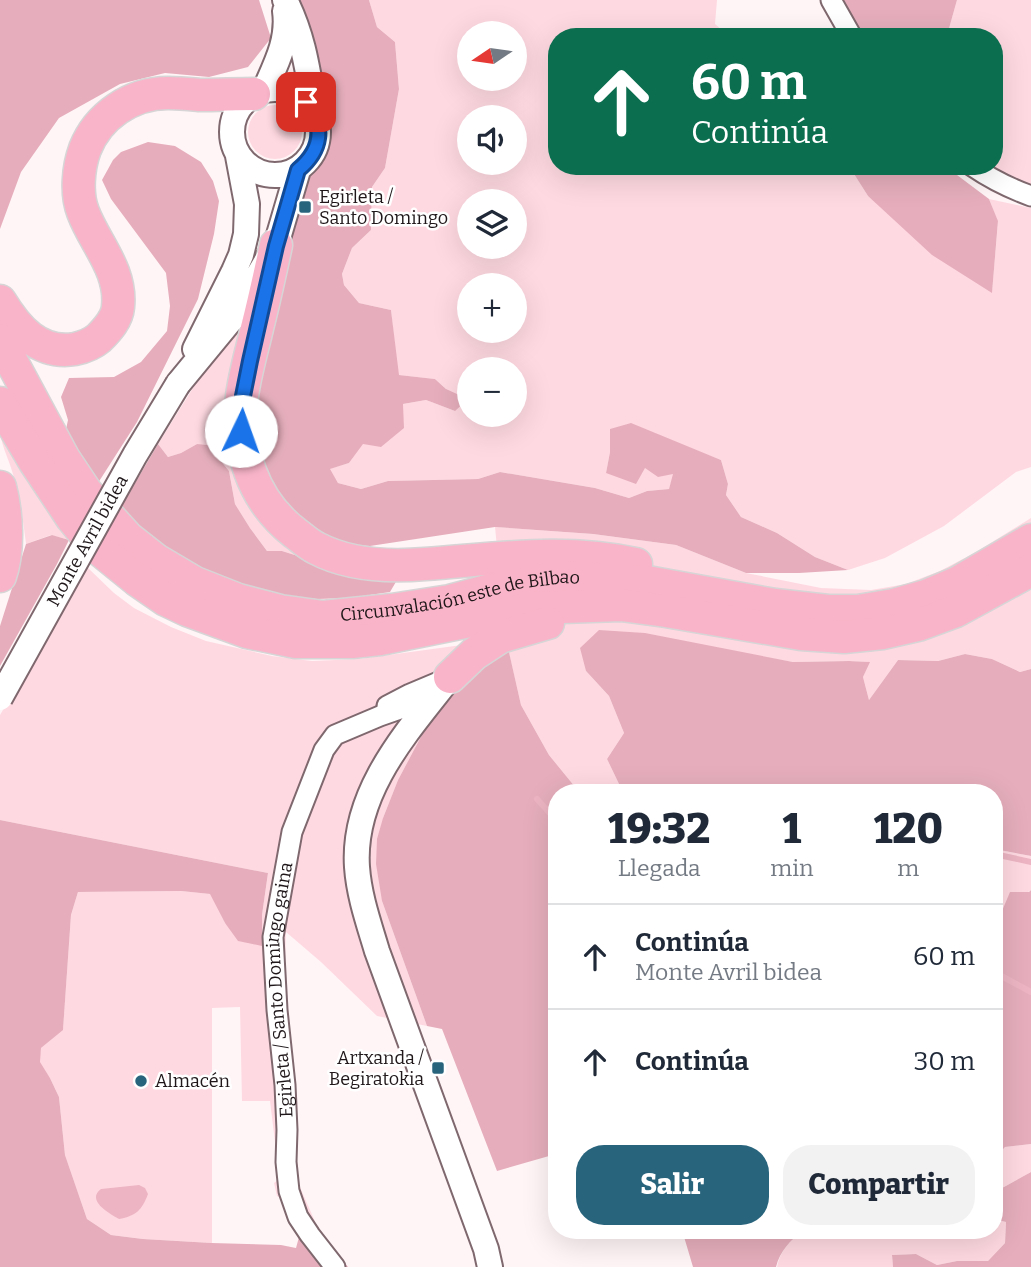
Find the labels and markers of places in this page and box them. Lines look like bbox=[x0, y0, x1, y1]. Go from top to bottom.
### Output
pin bbox=[276, 72, 336, 132]
place label: Egirleta / Santo Domingo bbox=[319, 186, 448, 229]
marker: Egirleta / Santo Domingo bbox=[297, 199, 313, 215]
place label: Artxanda / Begiratokia bbox=[329, 1047, 424, 1090]
marker: Artxanda / Begiratokia bbox=[430, 1060, 446, 1076]
place label: Almacén bbox=[155, 1070, 230, 1092]
marker: Almacén bbox=[133, 1073, 149, 1089]

